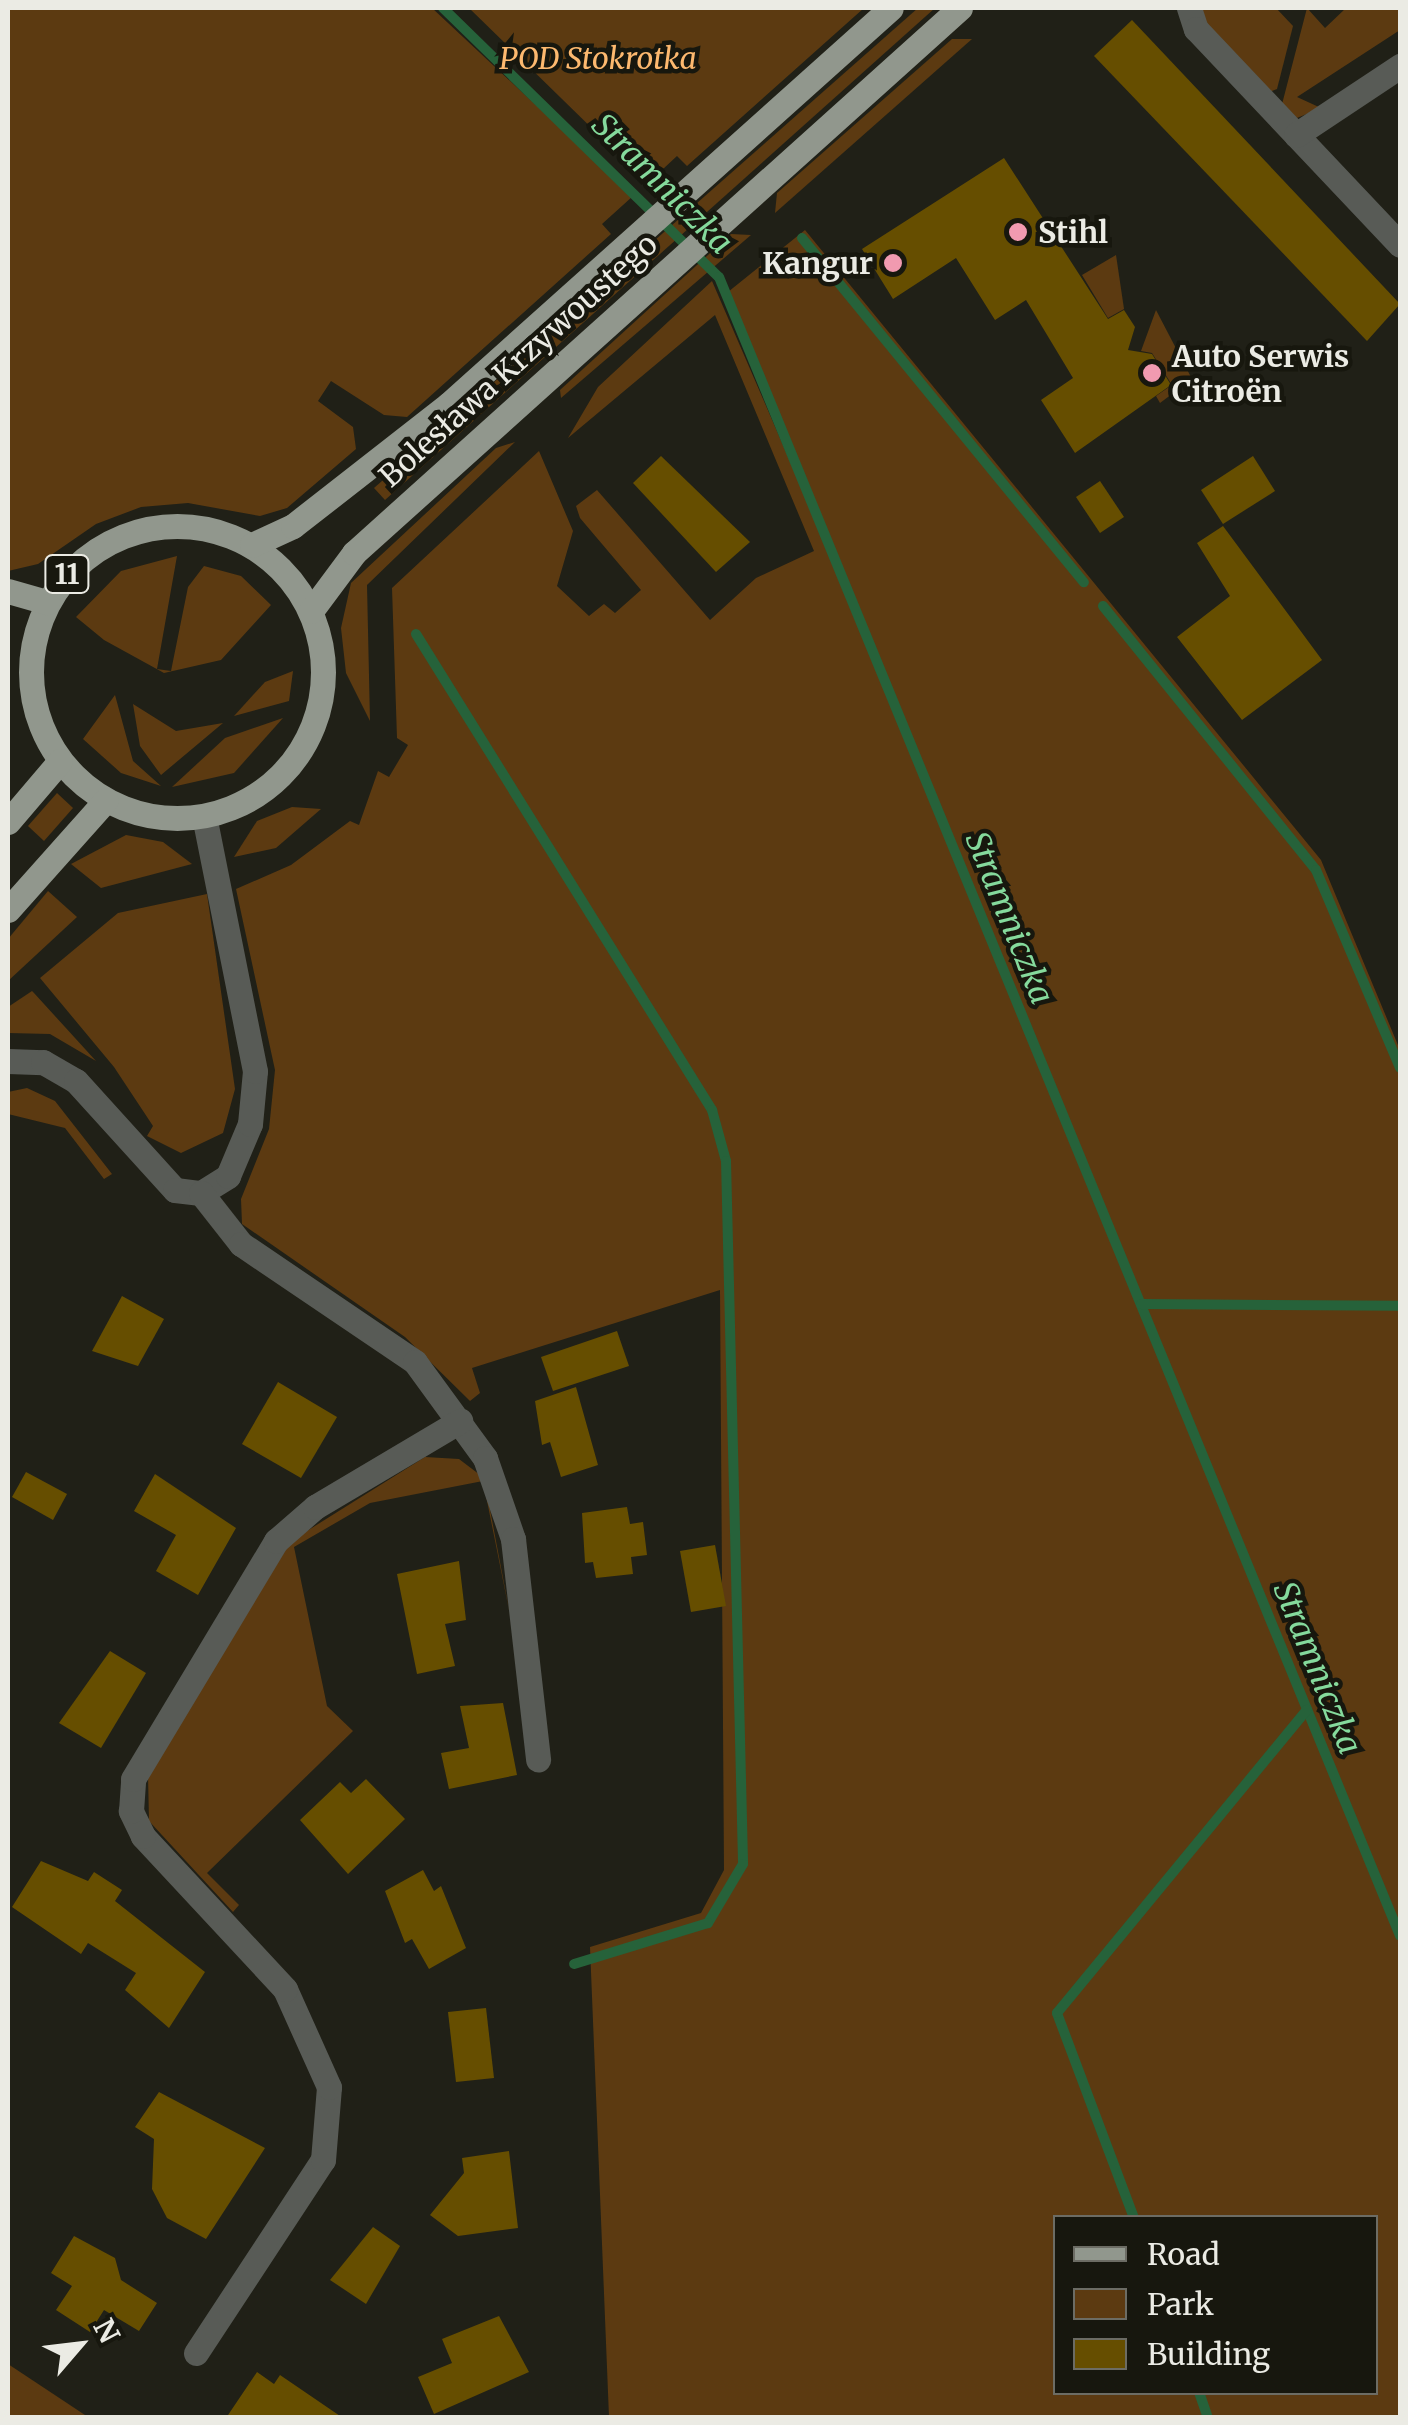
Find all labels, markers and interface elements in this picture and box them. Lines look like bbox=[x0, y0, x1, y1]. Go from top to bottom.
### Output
park label: POD Stokrotka bbox=[499, 40, 697, 76]
water label: Stramniczka bbox=[584, 106, 740, 262]
place label: Stihl bbox=[1038, 214, 1108, 250]
marker: Stihl bbox=[1007, 221, 1029, 243]
street label: Bolesława Krzywoustego bbox=[372, 226, 664, 494]
place label: Kangur bbox=[762, 245, 873, 281]
marker: Kangur bbox=[882, 252, 904, 274]
place label: Auto Serwis Citroën bbox=[1172, 338, 1349, 408]
marker: Auto Serwis Citroën bbox=[1141, 362, 1163, 384]
road number: 11 bbox=[42, 551, 92, 597]
water label: Stramniczka bbox=[957, 826, 1061, 1010]
water label: Stramniczka bbox=[1265, 1576, 1369, 1760]
legend bbox=[1053, 2215, 1378, 2395]
text: Road bbox=[1147, 2235, 1220, 2273]
text: Park bbox=[1147, 2285, 1214, 2323]
north arrow bbox=[30, 2295, 130, 2395]
text: N bbox=[85, 2313, 128, 2349]
text: Building bbox=[1147, 2335, 1270, 2373]

